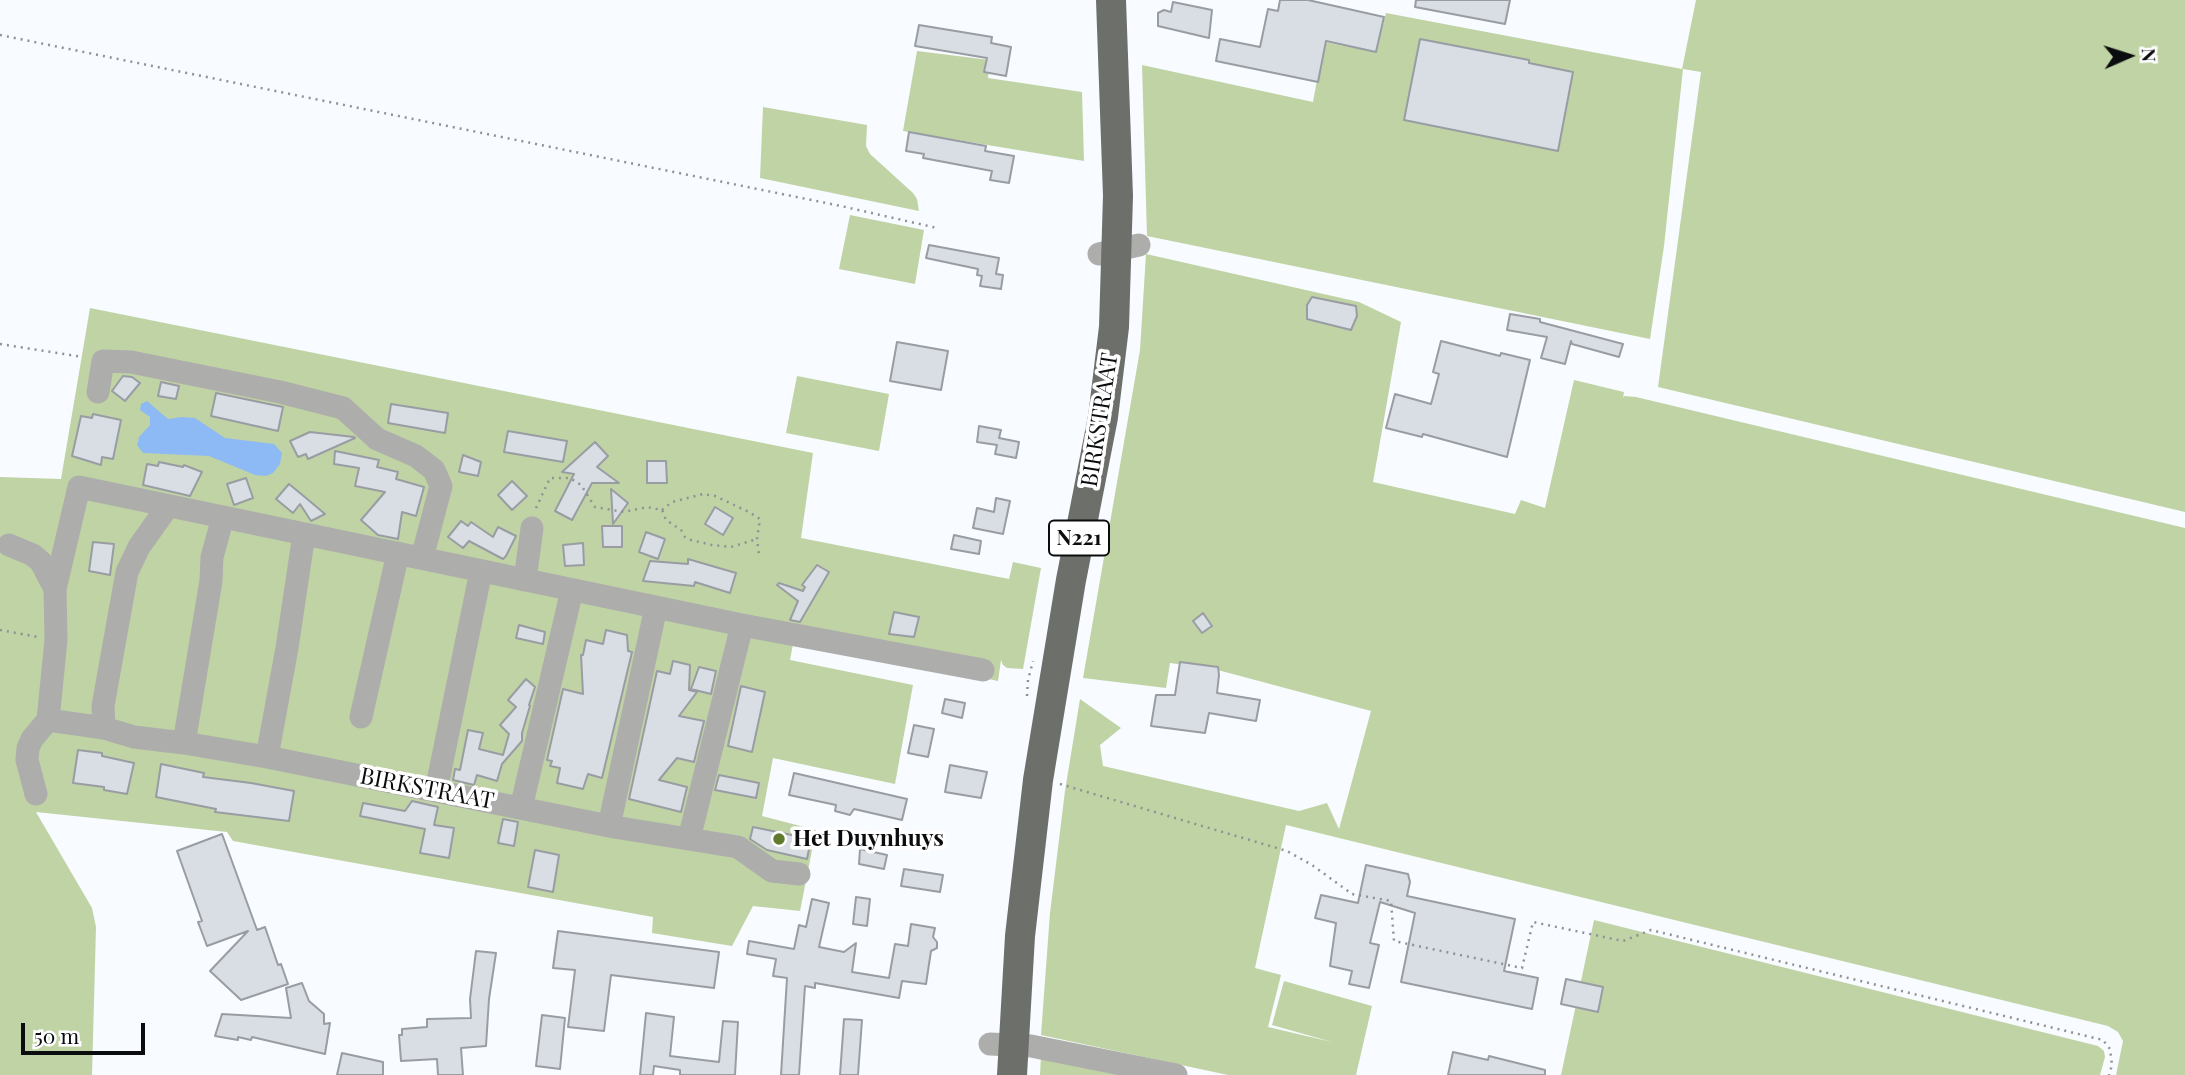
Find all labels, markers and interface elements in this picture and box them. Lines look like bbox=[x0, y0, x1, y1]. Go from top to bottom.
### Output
north arrow bbox=[2094, 21, 2164, 91]
text: N bbox=[2137, 47, 2163, 62]
street label: BIRKSTRAAT bbox=[1076, 351, 1124, 489]
road number: N221 bbox=[1049, 520, 1109, 556]
street label: BIRKSTRAAT bbox=[358, 763, 496, 815]
place label: Het Duynhuys bbox=[793, 825, 944, 853]
marker: Het Duynhuys bbox=[771, 831, 787, 847]
scale bar bbox=[24, 1009, 149, 1052]
text: 50 m bbox=[34, 1021, 79, 1049]

